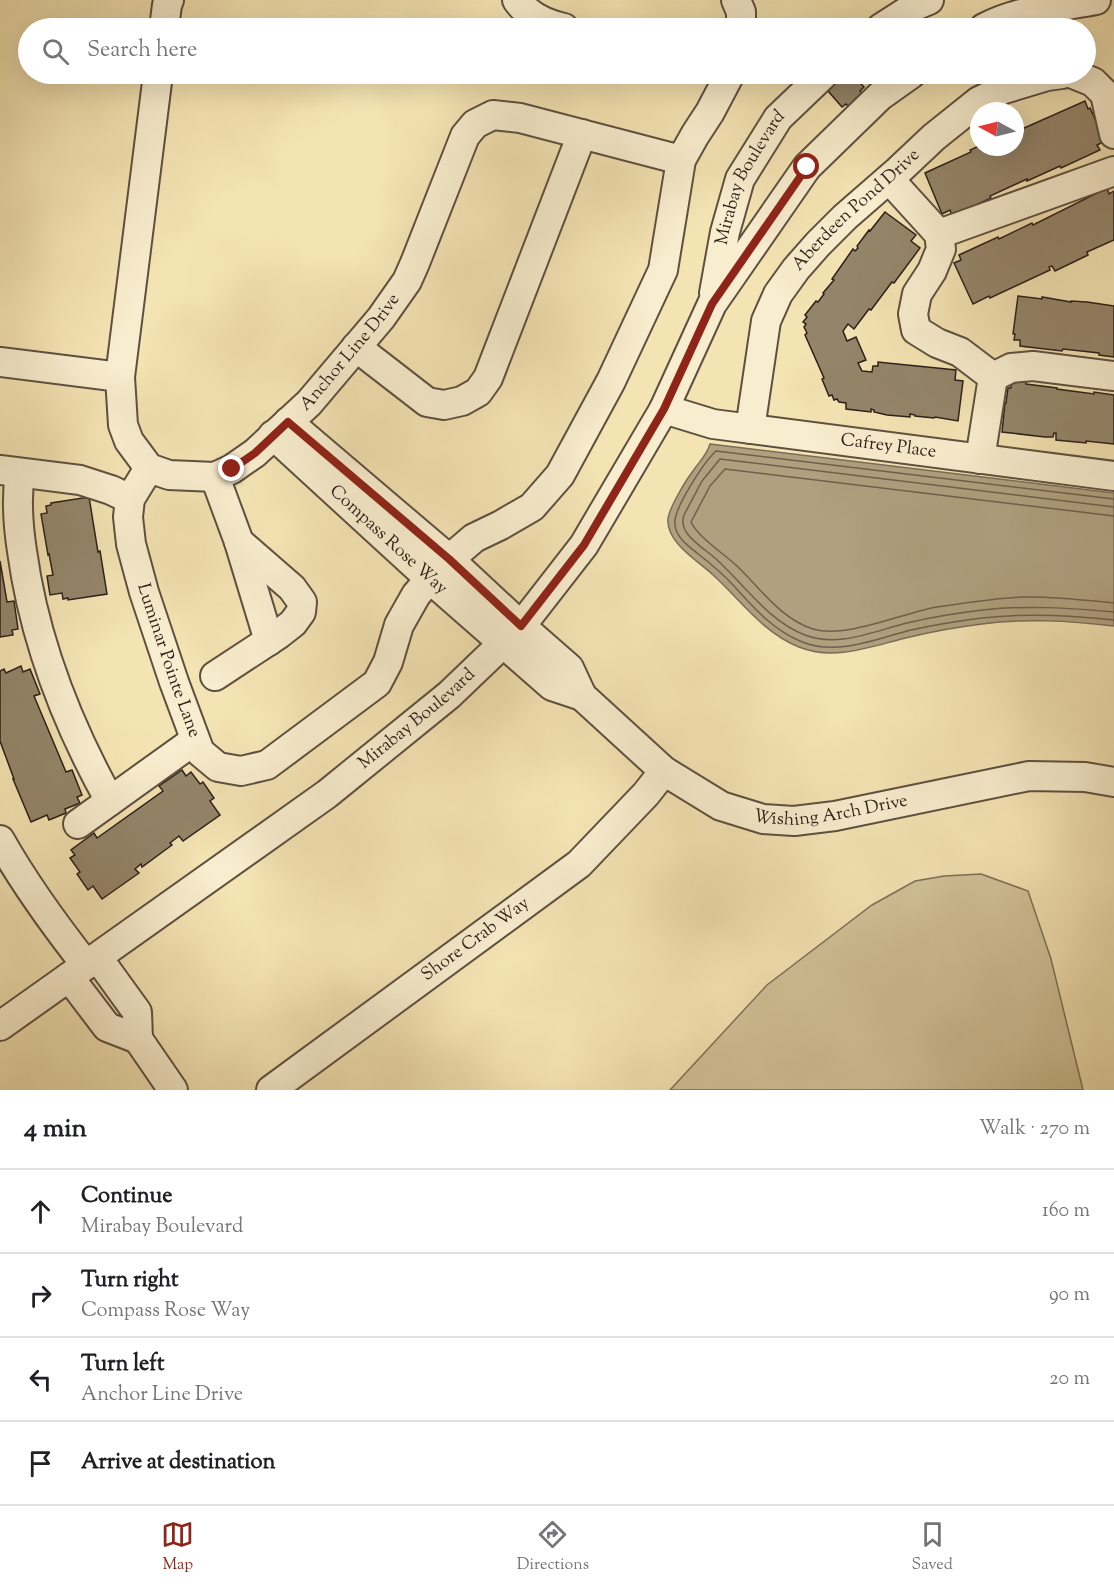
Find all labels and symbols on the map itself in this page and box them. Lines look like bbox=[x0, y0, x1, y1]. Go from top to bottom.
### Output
north arrow bbox=[970, 102, 1024, 156]
street label: Mirabay Boulevard bbox=[710, 104, 791, 247]
street label: Aberdeen Pond Drive bbox=[787, 143, 926, 277]
route start bbox=[793, 153, 819, 179]
street label: Anchor Line Drive bbox=[294, 289, 407, 418]
street label: Cafrey Place bbox=[839, 428, 938, 466]
route end bbox=[218, 455, 244, 481]
street label: Compass Rose Way bbox=[323, 479, 453, 601]
street label: Luminar Pointe Lane bbox=[129, 581, 207, 742]
street label: Mirabay Boulevard bbox=[353, 663, 482, 776]
street label: Wishing Arch Drive bbox=[749, 788, 910, 834]
street label: Shore Crab Way bbox=[416, 891, 535, 988]

